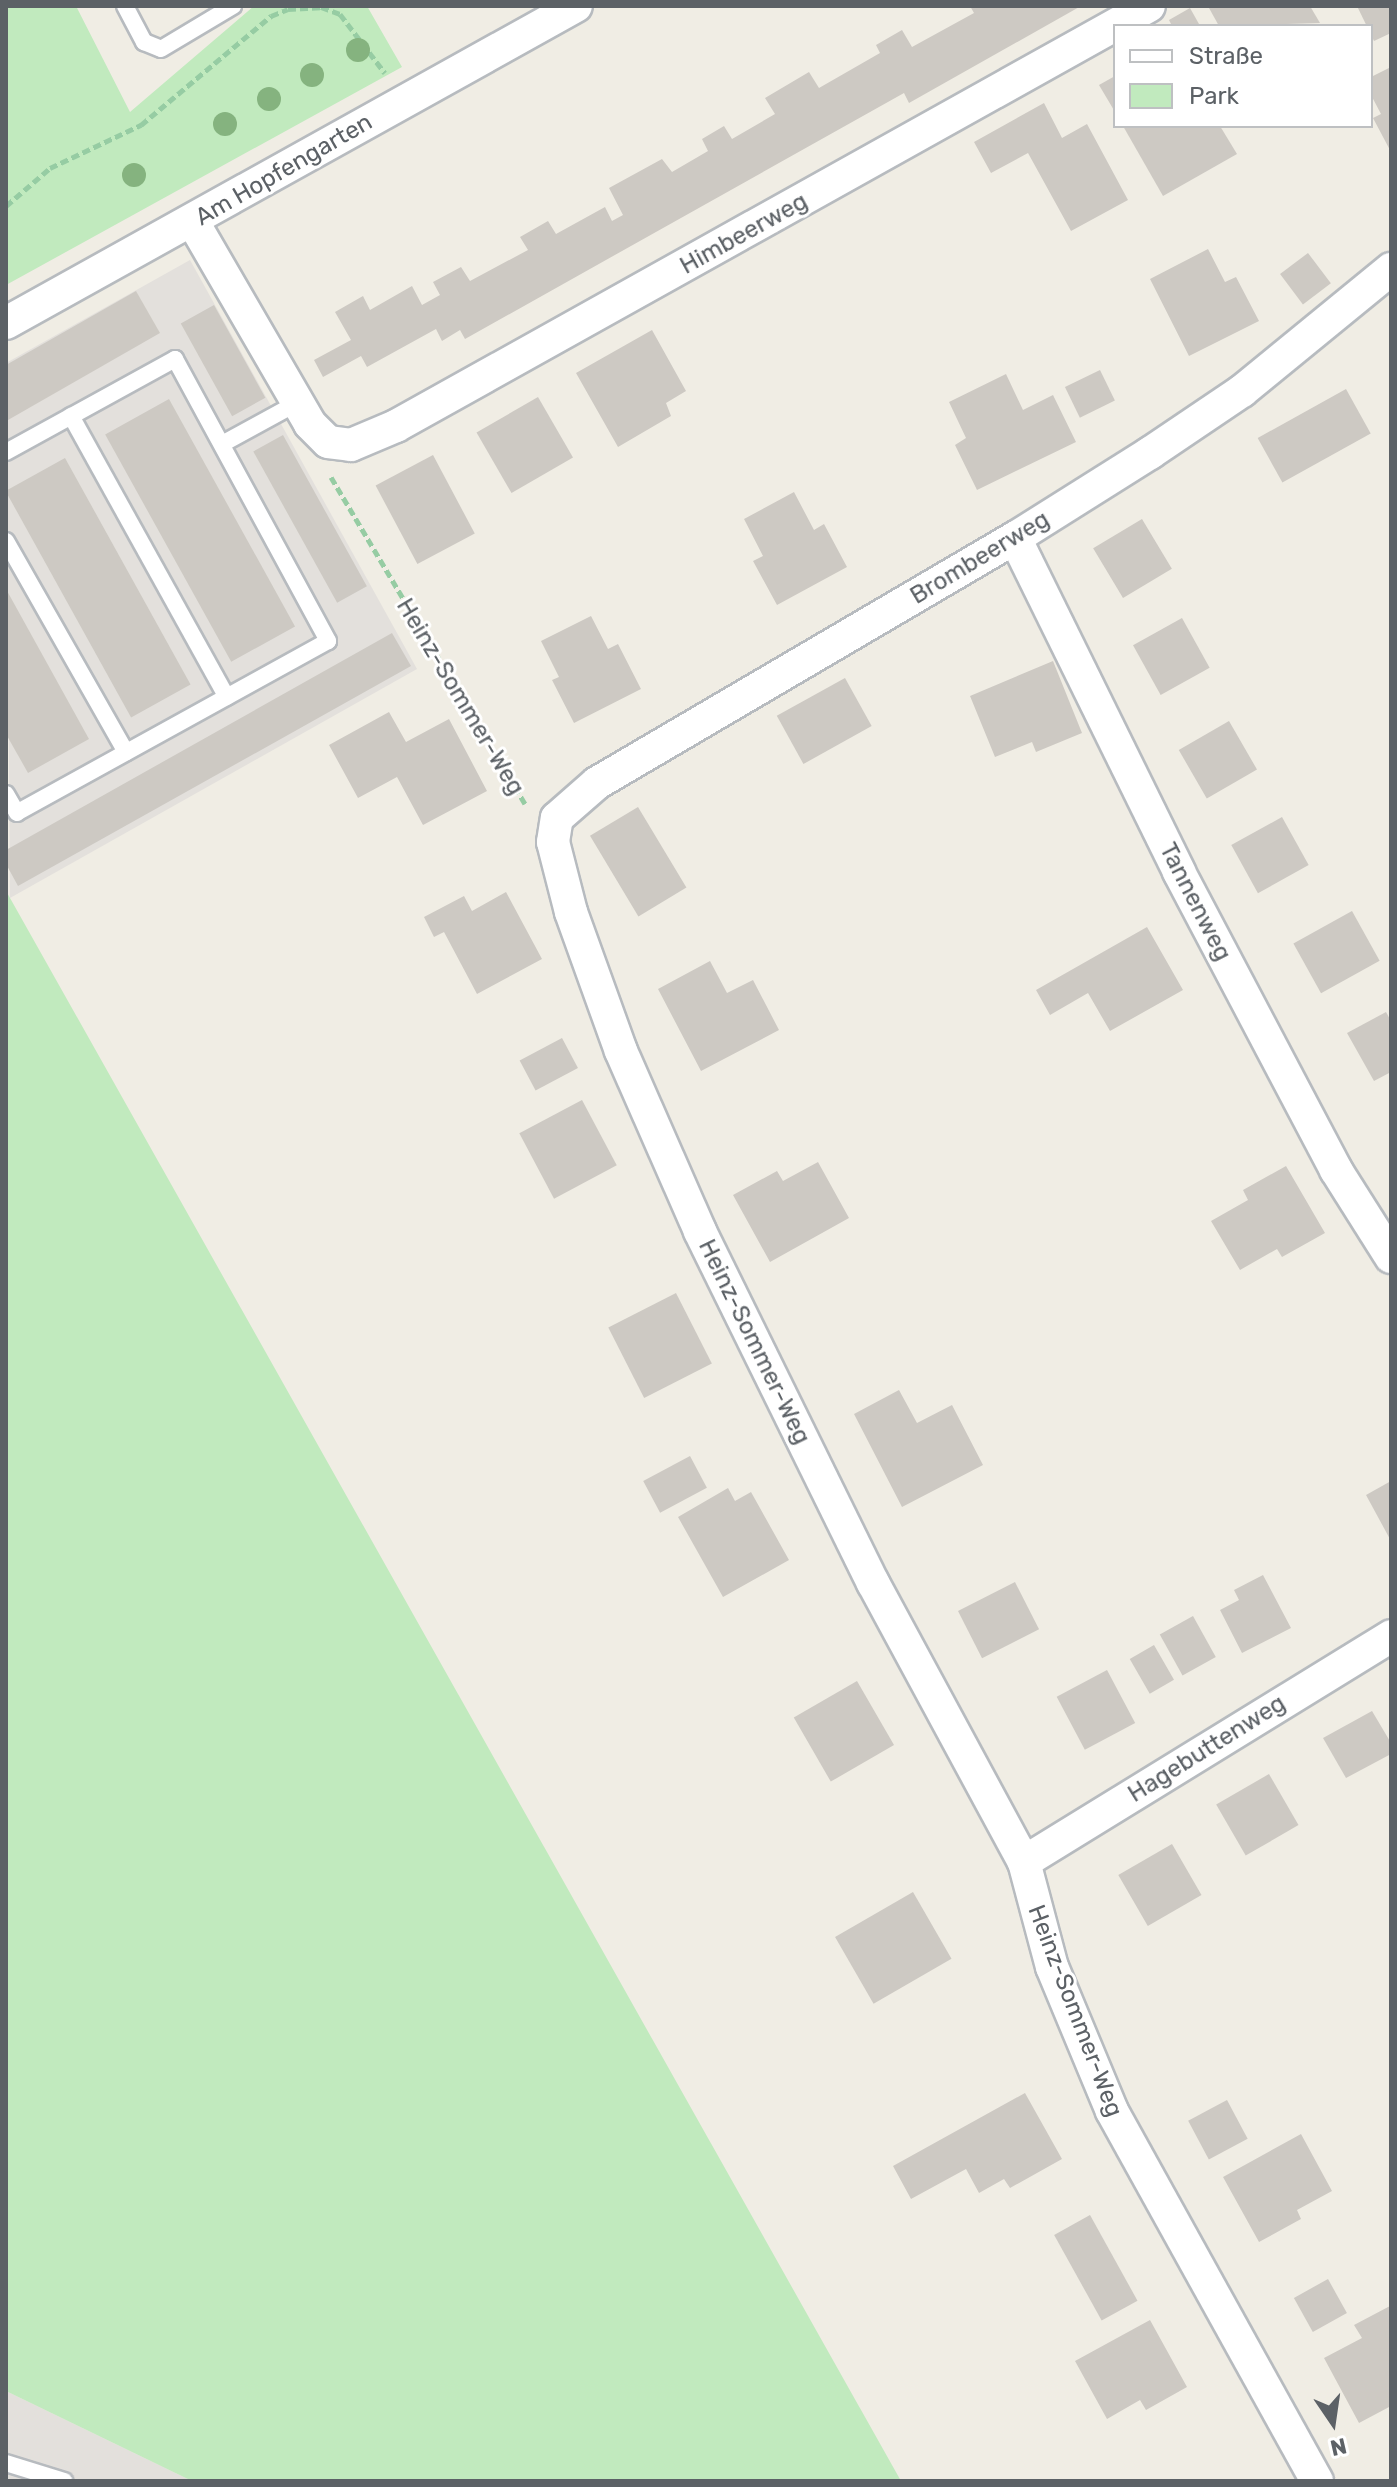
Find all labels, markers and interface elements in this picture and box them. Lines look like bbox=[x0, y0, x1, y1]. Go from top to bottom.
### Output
legend bbox=[1113, 24, 1373, 128]
text: Straße bbox=[1189, 42, 1263, 70]
text: Park bbox=[1189, 82, 1239, 110]
street label: Am Hopfengarten bbox=[190, 108, 378, 232]
street label: Himbeerweg bbox=[675, 187, 813, 281]
street label: Brombeerweg bbox=[905, 505, 1055, 611]
street label: Heinz-Sommer-Weg bbox=[390, 593, 530, 801]
street label: Tannenweg bbox=[1153, 838, 1237, 966]
street label: Heinz-Sommer-Weg bbox=[692, 1235, 816, 1449]
street label: Hagebuttenweg bbox=[1123, 1689, 1291, 1809]
street label: Heinz-Sommer-Weg bbox=[1021, 1901, 1129, 2121]
north arrow bbox=[1293, 2383, 1373, 2463]
text: N bbox=[1328, 2432, 1349, 2462]

